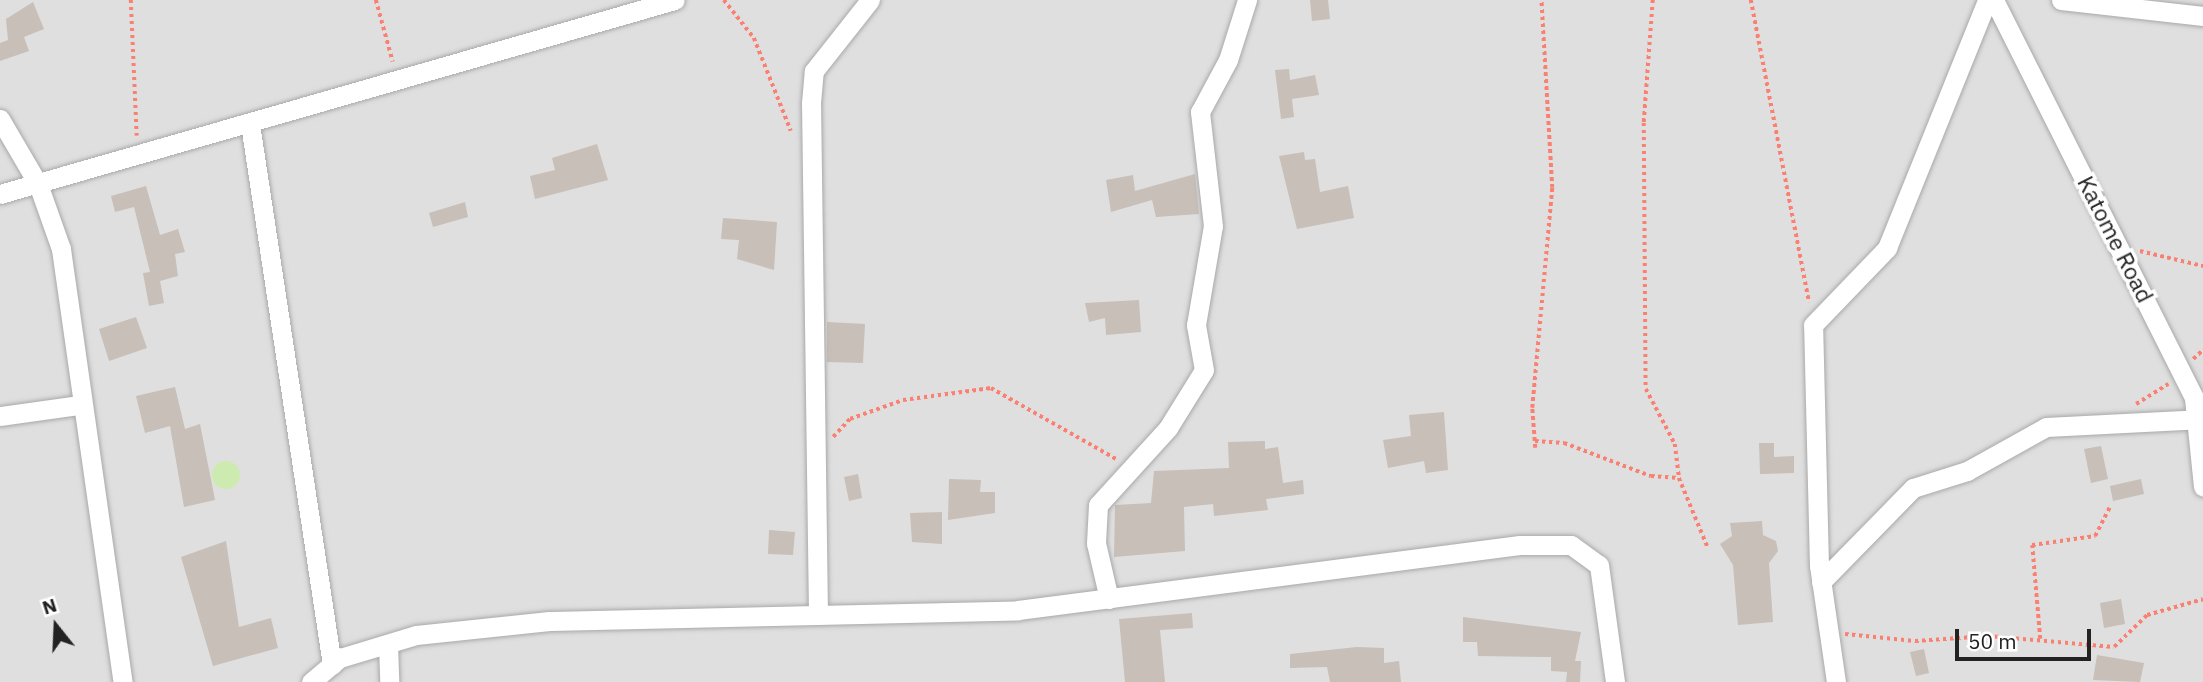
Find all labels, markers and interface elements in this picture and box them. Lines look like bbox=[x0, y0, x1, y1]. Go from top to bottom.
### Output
street label: Katome Road bbox=[2072, 171, 2160, 307]
north arrow bbox=[21, 591, 91, 661]
text: N bbox=[39, 592, 60, 620]
scale bar bbox=[1958, 616, 2094, 660]
text: 50 m bbox=[1968, 627, 2017, 655]

